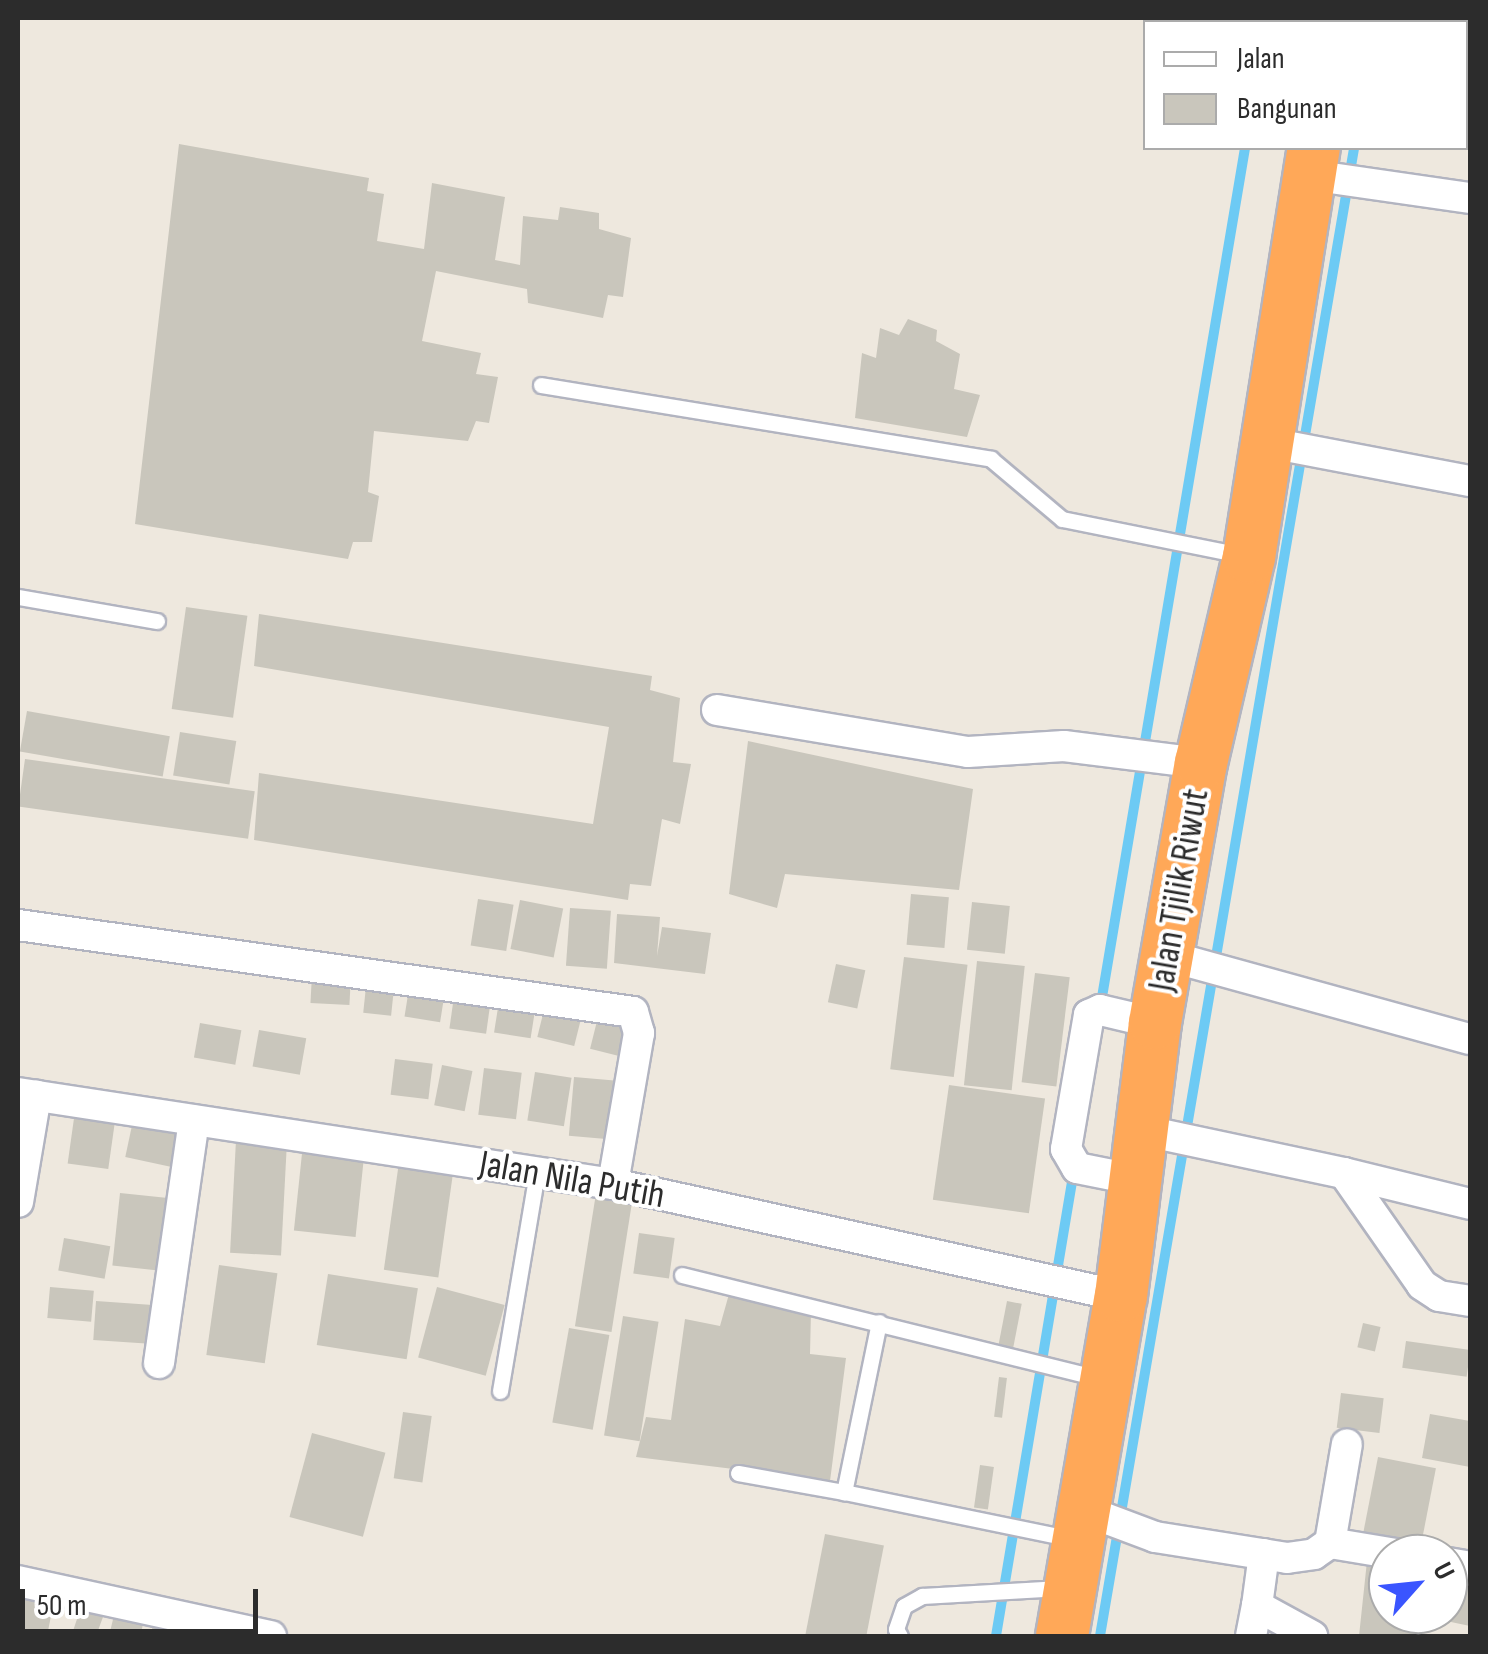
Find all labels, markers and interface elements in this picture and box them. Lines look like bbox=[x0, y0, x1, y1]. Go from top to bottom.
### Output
legend bbox=[1143, 20, 1468, 150]
text: Jalan bbox=[1237, 41, 1285, 77]
text: Bangunan bbox=[1237, 91, 1337, 127]
street label: Jalan Tjilik Riwut bbox=[1139, 785, 1219, 995]
street label: Jalan Nila Putih bbox=[476, 1141, 668, 1219]
north arrow bbox=[1368, 1534, 1468, 1634]
text: U bbox=[1425, 1557, 1461, 1585]
scale bar bbox=[25, 1569, 262, 1631]
text: 50 m bbox=[37, 1588, 86, 1624]

